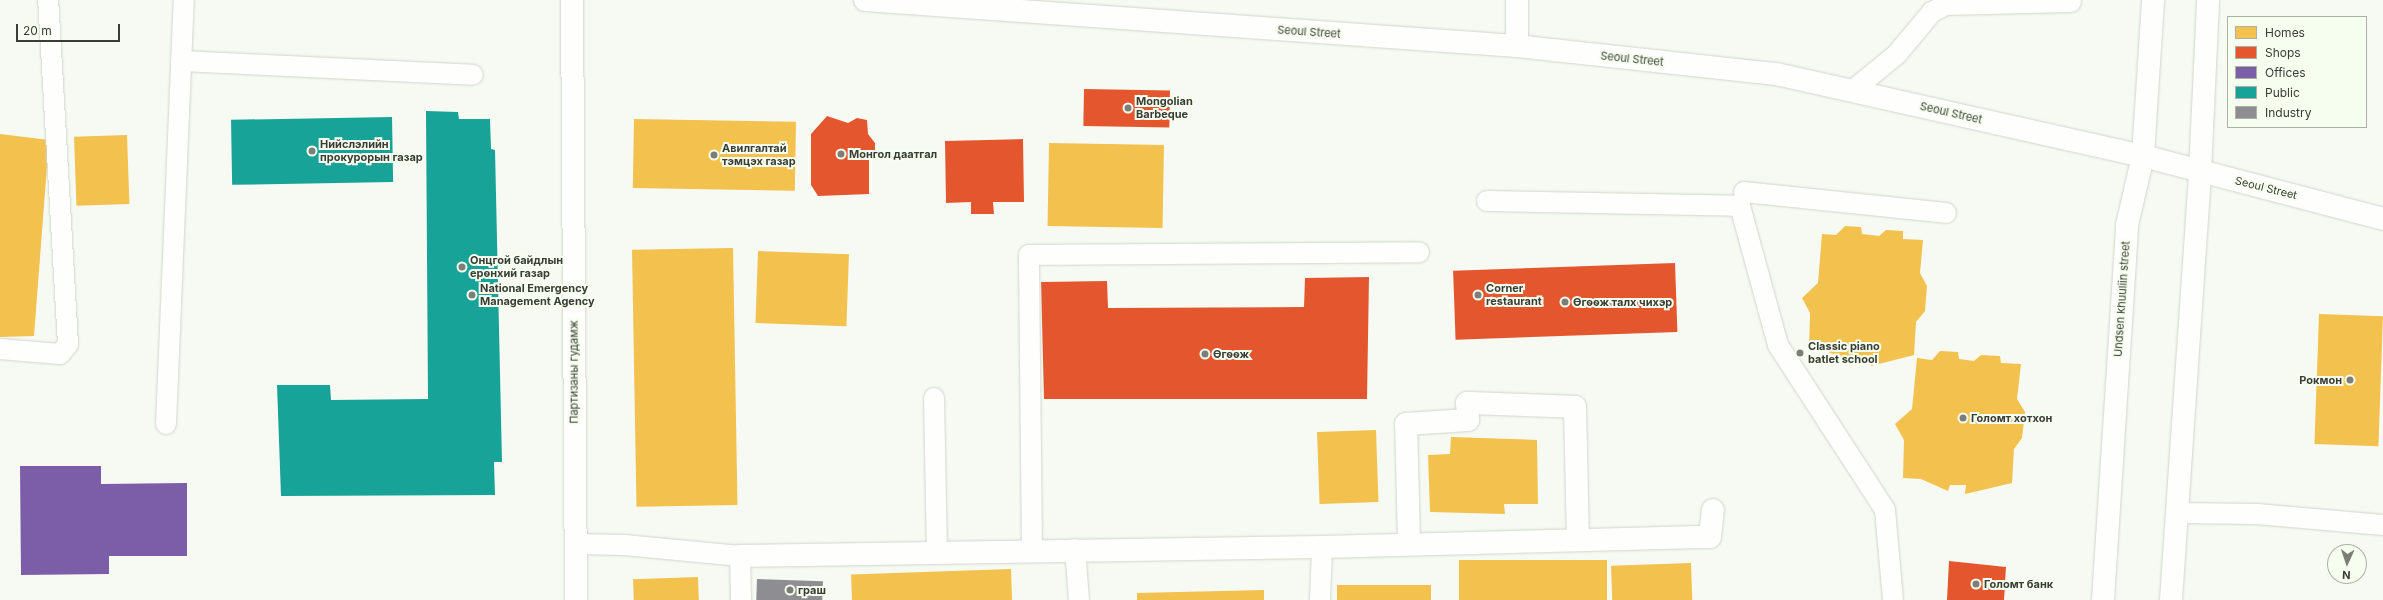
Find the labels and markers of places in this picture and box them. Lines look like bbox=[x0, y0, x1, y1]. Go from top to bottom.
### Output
place label: Mongolian Barbeque bbox=[1136, 95, 1193, 121]
marker: Mongolian Barbeque bbox=[1123, 103, 1133, 113]
place label: Нийслэлийн прокурорын газар bbox=[320, 138, 423, 164]
place label: Авилгалтай тэмцэх газар bbox=[722, 142, 796, 168]
marker: Нийслэлийн прокурорын газар bbox=[307, 146, 317, 156]
place label: Монгол даатгал bbox=[849, 147, 937, 161]
marker: Монгол даатгал bbox=[836, 149, 846, 159]
marker: Авилгалтай тэмцэх газар bbox=[709, 150, 719, 160]
place label: Онцгой байдлын ерөнхий газар bbox=[470, 254, 563, 280]
marker: Онцгой байдлын ерөнхий газар bbox=[457, 262, 467, 272]
place label: National Emergency Management Agency bbox=[480, 282, 595, 308]
place label: Corner restaurant bbox=[1486, 282, 1542, 308]
marker: National Emergency Management Agency bbox=[467, 290, 477, 300]
marker: Corner restaurant bbox=[1473, 290, 1483, 300]
place label: Өгөөж талх чихэр bbox=[1573, 295, 1672, 309]
marker: Өгөөж талх чихэр bbox=[1560, 297, 1570, 307]
place label: Classic piano batlet school bbox=[1808, 340, 1880, 366]
place label: Өгөөж bbox=[1213, 347, 1249, 361]
marker: Classic piano batlet school bbox=[1795, 348, 1805, 358]
marker: Өгөөж bbox=[1200, 349, 1210, 359]
place label: Рокмон bbox=[2299, 373, 2342, 387]
marker: Рокмон bbox=[2345, 375, 2355, 385]
place label: Голомт хотхон bbox=[1971, 411, 2052, 425]
marker: Голомт хотхон bbox=[1958, 413, 1968, 423]
place label: Голомт банк bbox=[1984, 577, 2053, 591]
marker: Голомт банк bbox=[1971, 579, 1981, 589]
place label: граш bbox=[798, 583, 826, 597]
marker: граш bbox=[785, 585, 795, 595]

